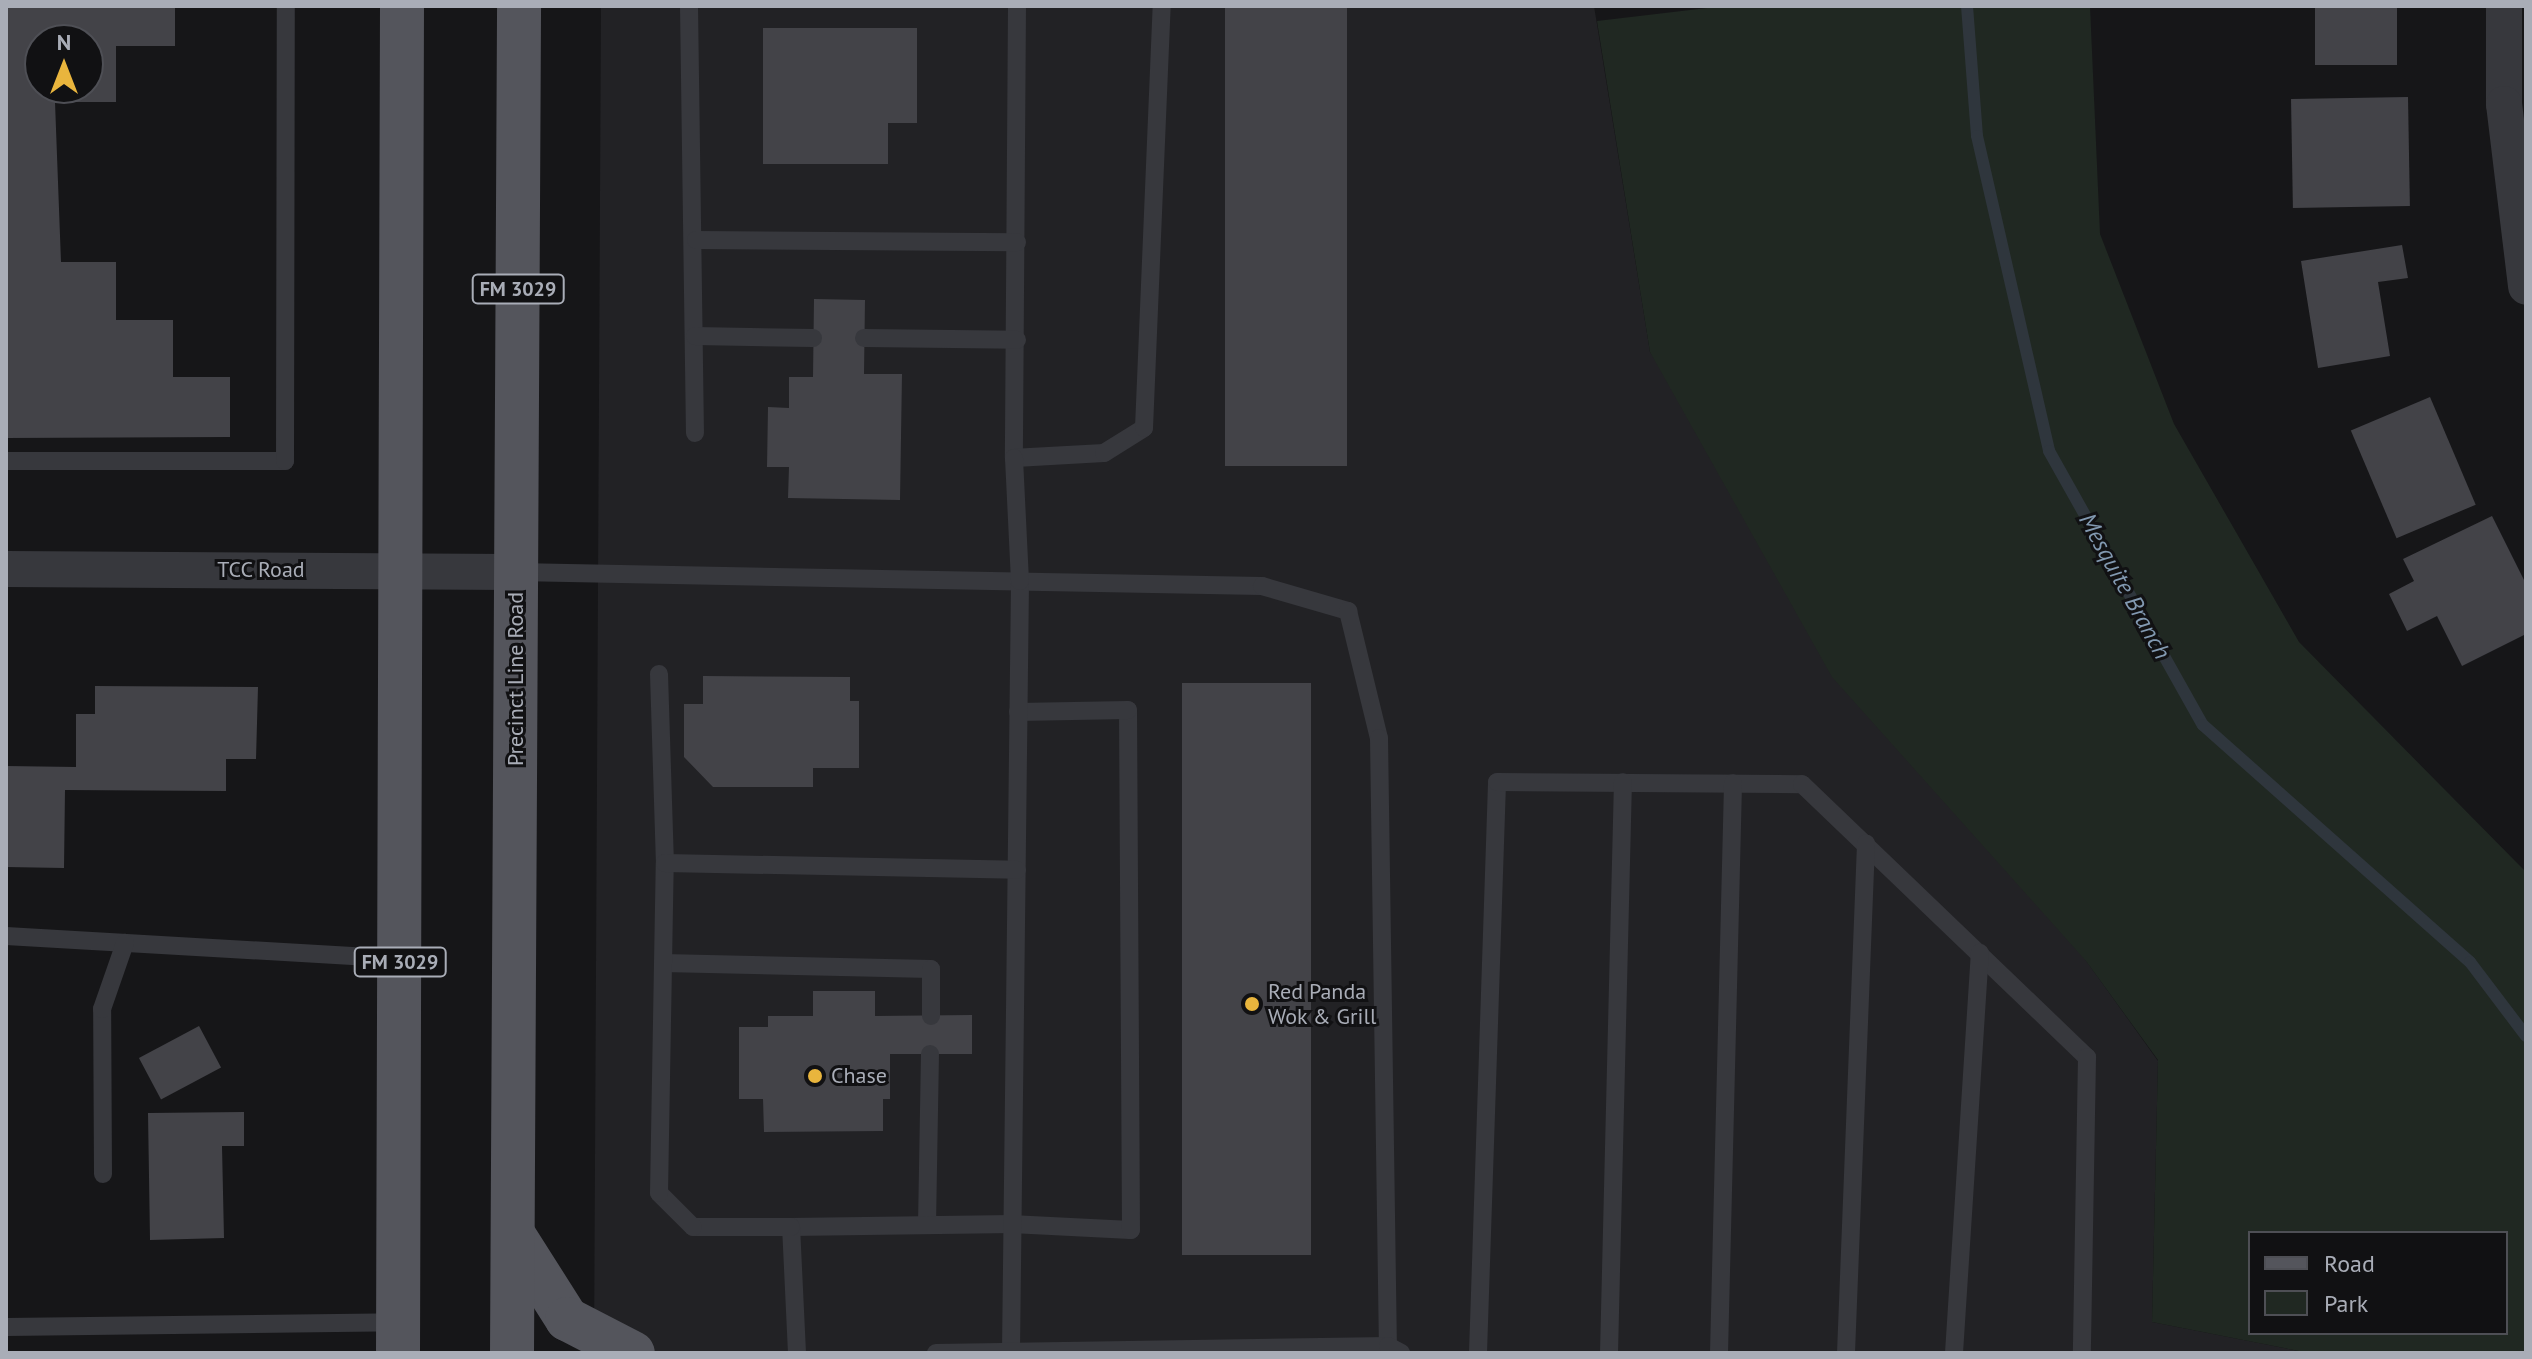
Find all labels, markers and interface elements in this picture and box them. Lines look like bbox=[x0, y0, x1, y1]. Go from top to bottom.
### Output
north arrow bbox=[24, 24, 104, 104]
text: N bbox=[57, 28, 71, 56]
road number: FM 3029 bbox=[470, 273, 566, 305]
water label: Mesquite Branch bbox=[2073, 508, 2177, 664]
street label: TCC Road bbox=[217, 557, 305, 583]
street label: Precinct Line Road bbox=[503, 592, 529, 766]
road number: FM 3029 bbox=[352, 946, 448, 978]
place label: Red Panda Wok & Grill bbox=[1268, 978, 1377, 1030]
marker: Red Panda Wok & Grill bbox=[1243, 995, 1261, 1013]
place label: Chase bbox=[831, 1063, 887, 1089]
marker: Chase bbox=[806, 1067, 824, 1085]
legend bbox=[2248, 1231, 2508, 1335]
text: Road bbox=[2324, 1248, 2375, 1279]
text: Park bbox=[2324, 1288, 2368, 1319]

